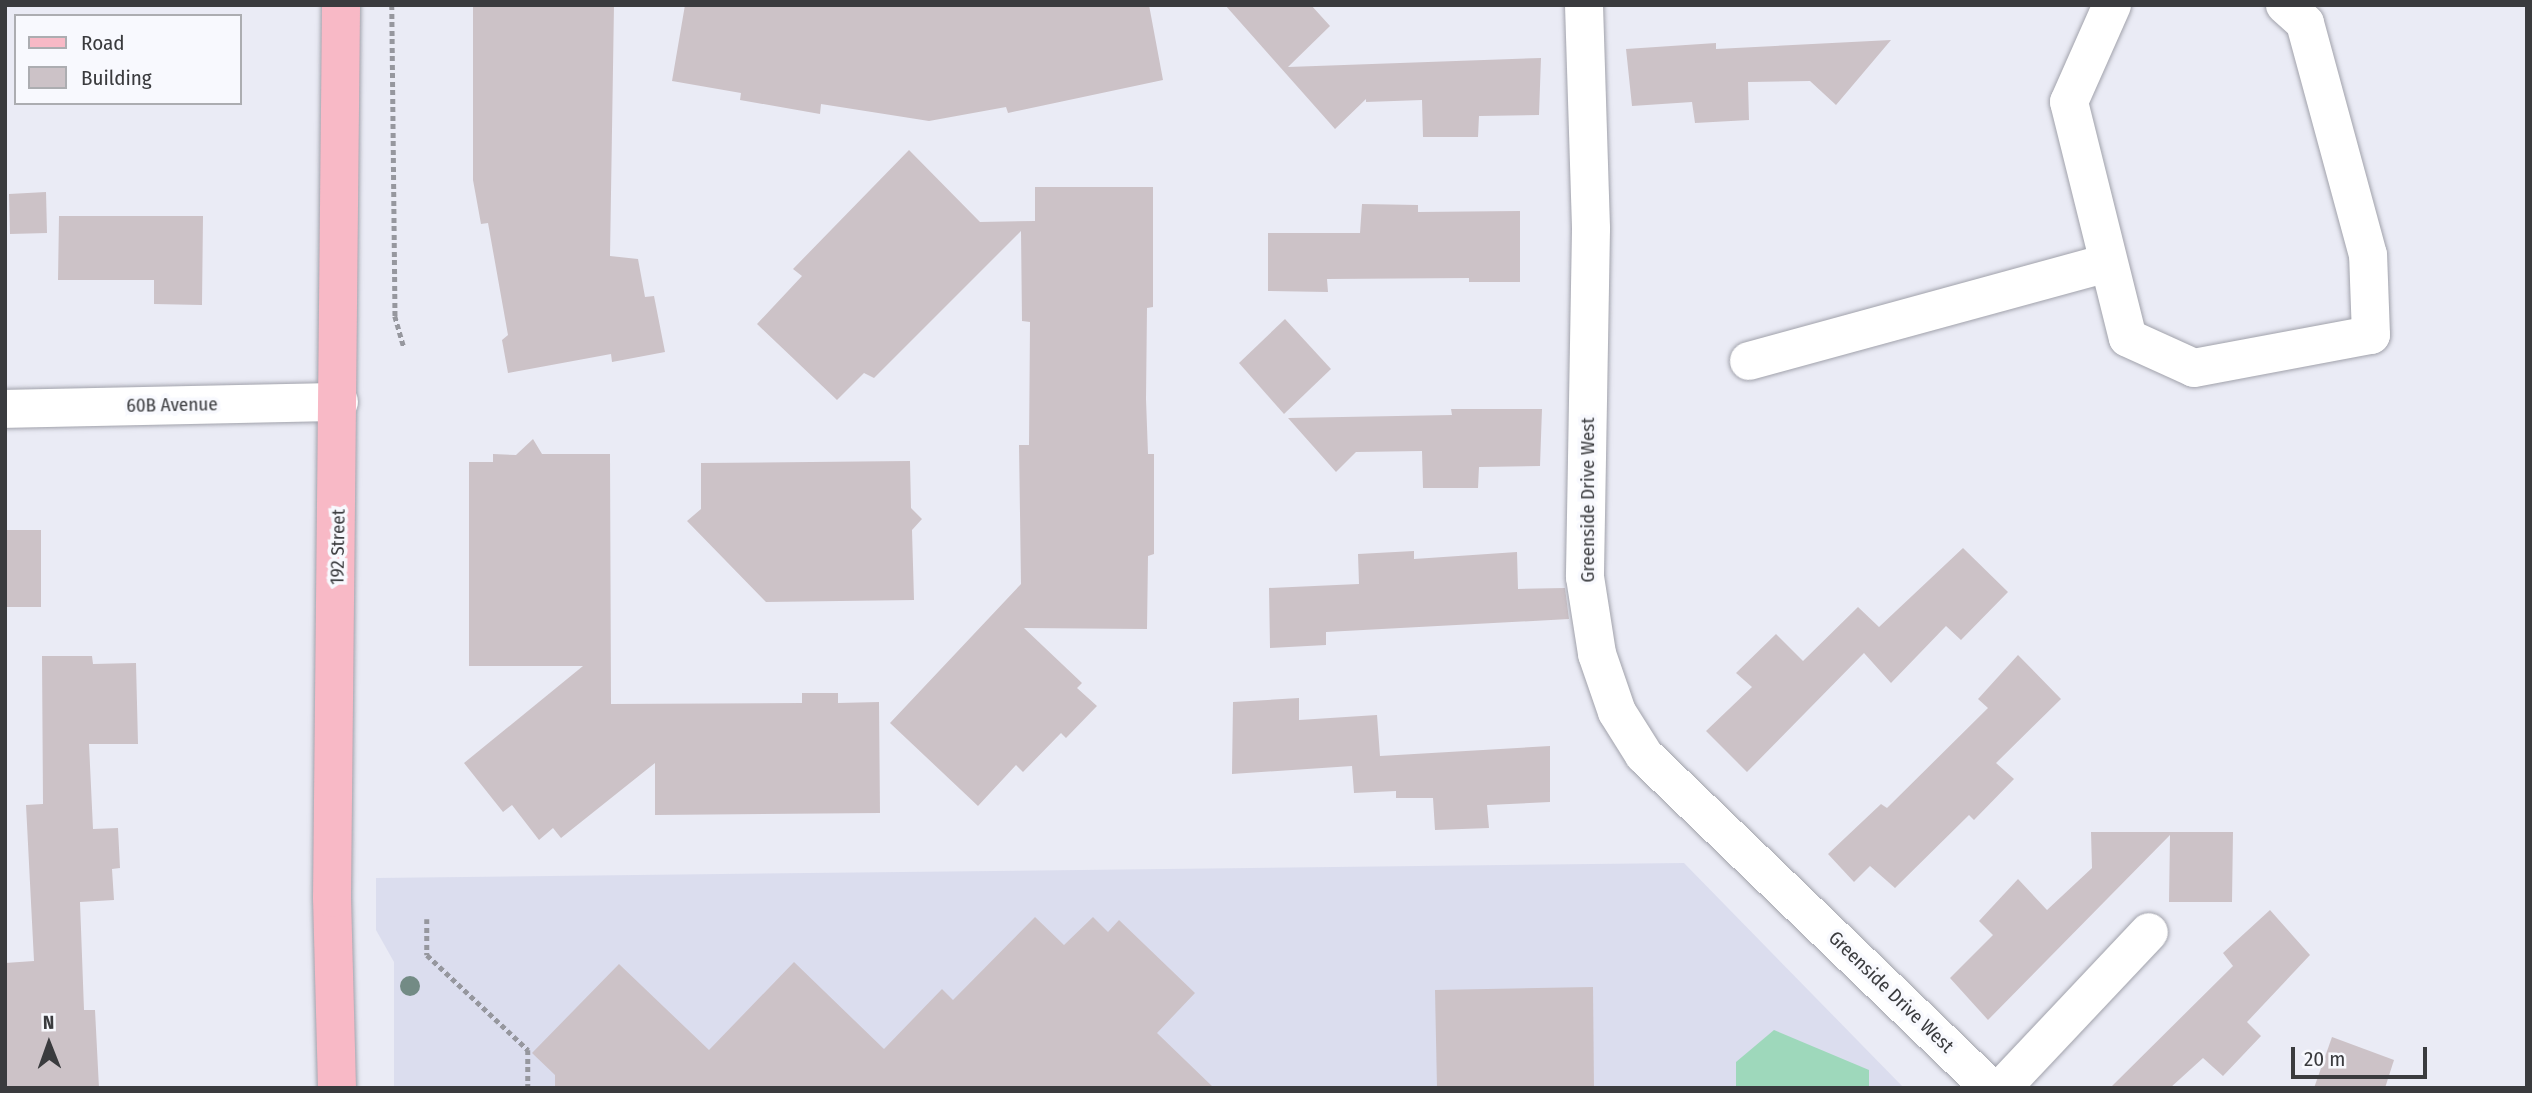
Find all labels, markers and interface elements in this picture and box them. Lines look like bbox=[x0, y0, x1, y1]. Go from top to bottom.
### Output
legend bbox=[14, 14, 242, 105]
text: Road bbox=[81, 30, 125, 56]
text: Building bbox=[81, 65, 152, 91]
street label: 60B Avenue bbox=[126, 393, 218, 417]
street label: Greenside Drive West bbox=[1577, 417, 1599, 583]
street label: 192 Street bbox=[326, 509, 350, 585]
street label: Greenside Drive West bbox=[1824, 926, 1958, 1058]
north arrow bbox=[14, 1009, 84, 1079]
text: N bbox=[43, 1011, 55, 1034]
scale bar bbox=[2294, 1034, 2430, 1078]
text: 20 m bbox=[2304, 1046, 2345, 1072]

